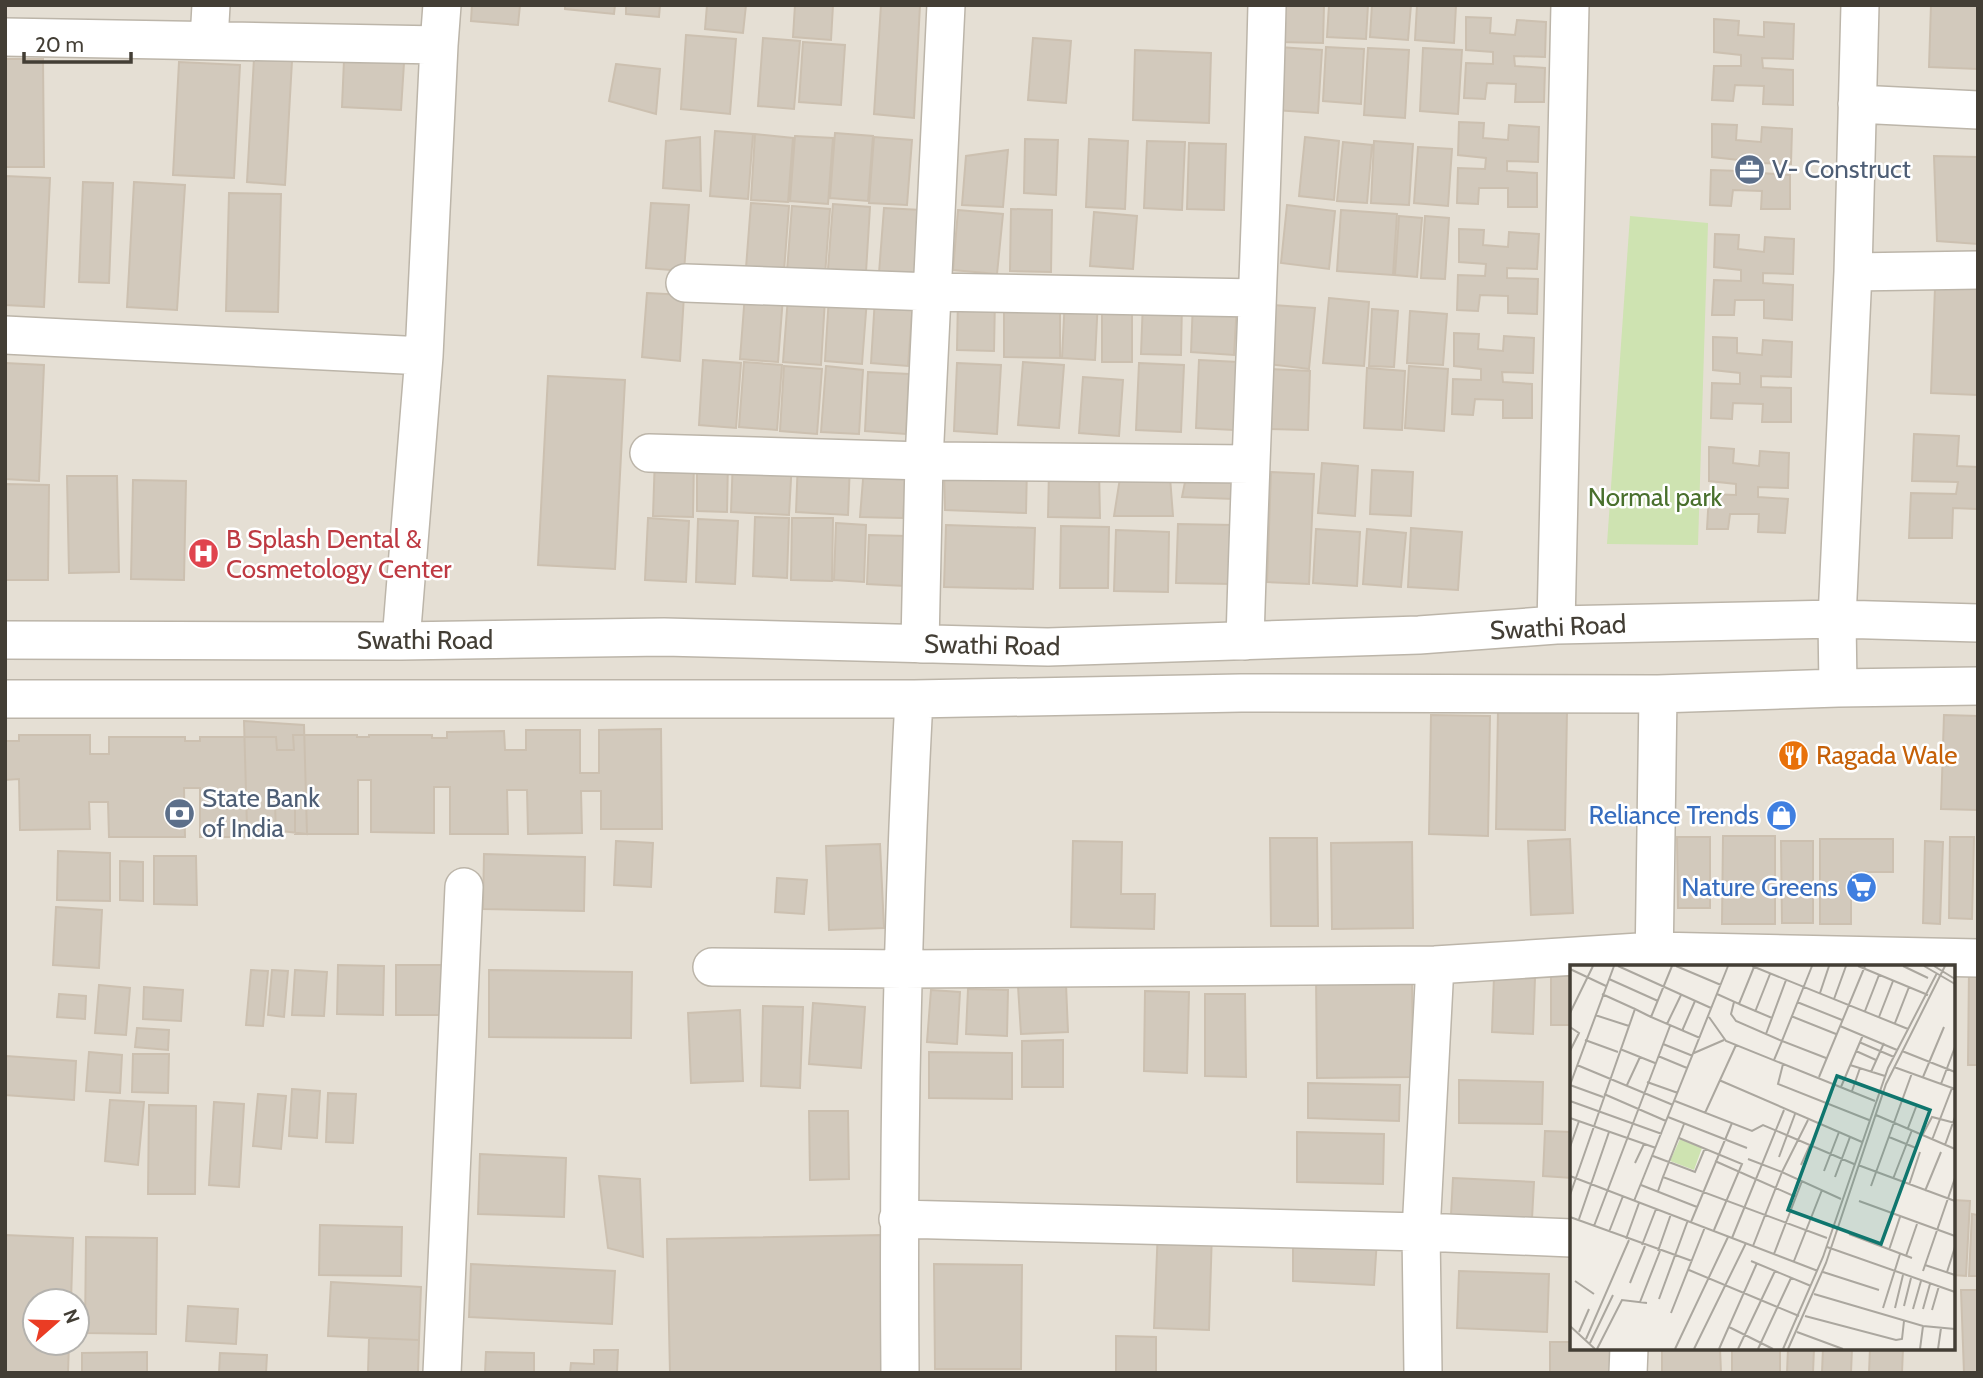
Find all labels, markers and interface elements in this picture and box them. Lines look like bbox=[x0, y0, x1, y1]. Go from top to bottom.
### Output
scale bar bbox=[24, 21, 131, 65]
text: 20 m bbox=[35, 32, 84, 57]
office icon: V- Construct bbox=[1732, 152, 1766, 186]
place label: V- Construct bbox=[1772, 153, 1911, 185]
park label: Normal park bbox=[1588, 481, 1723, 513]
place label: B Splash Dental & Cosmetology Center bbox=[226, 523, 452, 585]
hospital icon: B Splash Dental & Cosmetology Center bbox=[186, 537, 220, 571]
street label: Swathi Road bbox=[1489, 607, 1627, 647]
street label: Swathi Road bbox=[357, 624, 493, 656]
street label: Swathi Road bbox=[924, 628, 1060, 662]
restaurant icon: Ragada Wale bbox=[1776, 738, 1810, 772]
place label: Ragada Wale bbox=[1816, 739, 1958, 771]
place label: State Bank of India bbox=[202, 782, 320, 844]
bank icon: State Bank of India bbox=[162, 796, 196, 830]
shop icon: Reliance Trends bbox=[1765, 798, 1799, 832]
place label: Reliance Trends bbox=[1589, 799, 1759, 831]
supermarket icon: Nature Greens bbox=[1844, 870, 1878, 904]
place label: Nature Greens bbox=[1681, 871, 1838, 903]
inset map bbox=[1570, 965, 1955, 1350]
north arrow bbox=[21, 1287, 91, 1357]
text: N bbox=[58, 1306, 85, 1327]

